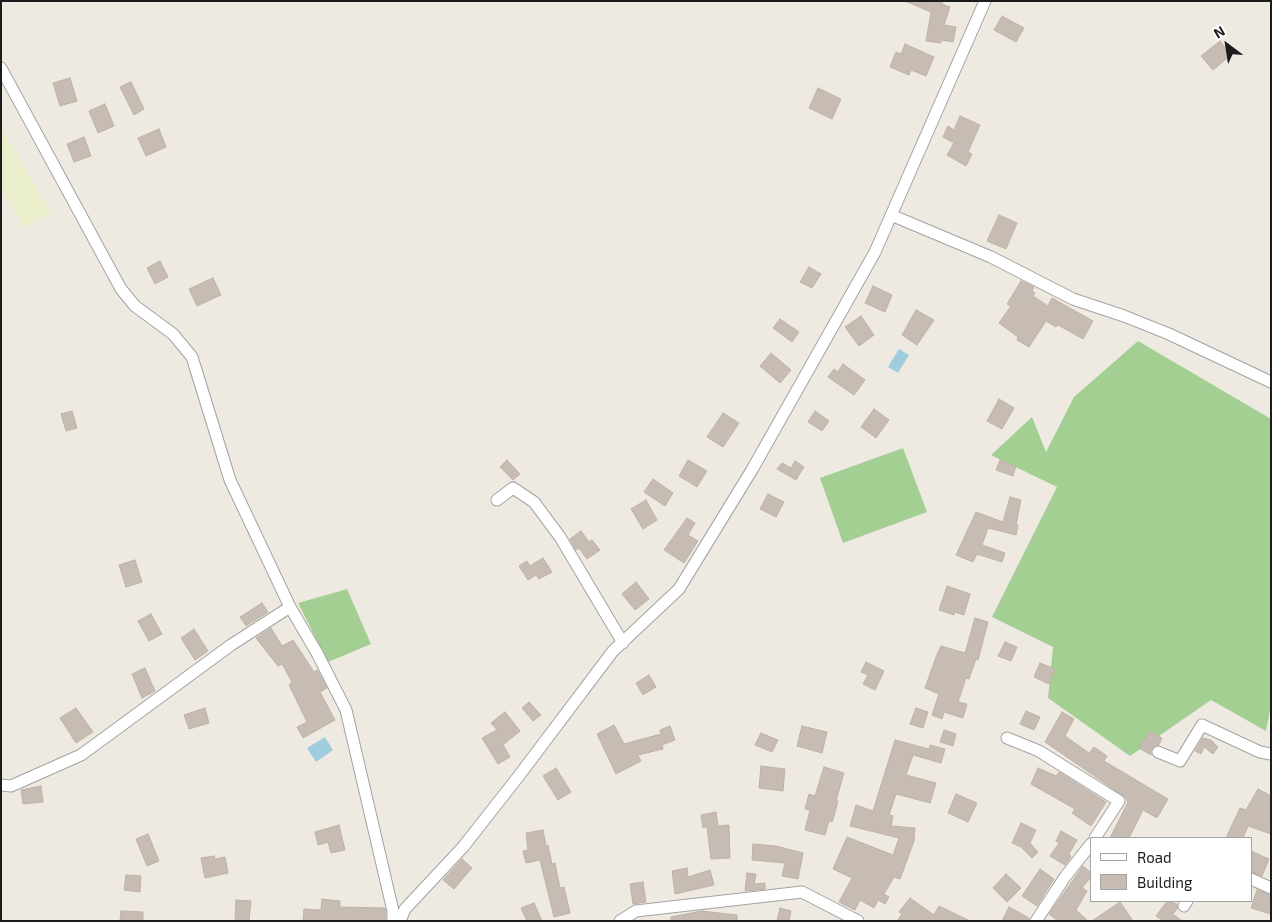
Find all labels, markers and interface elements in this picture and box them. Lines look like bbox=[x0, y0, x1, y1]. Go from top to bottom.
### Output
north arrow bbox=[1202, 20, 1252, 70]
text: N bbox=[1210, 22, 1228, 42]
legend bbox=[1090, 837, 1252, 902]
text: Road bbox=[1137, 848, 1172, 866]
text: Building bbox=[1137, 873, 1192, 891]

